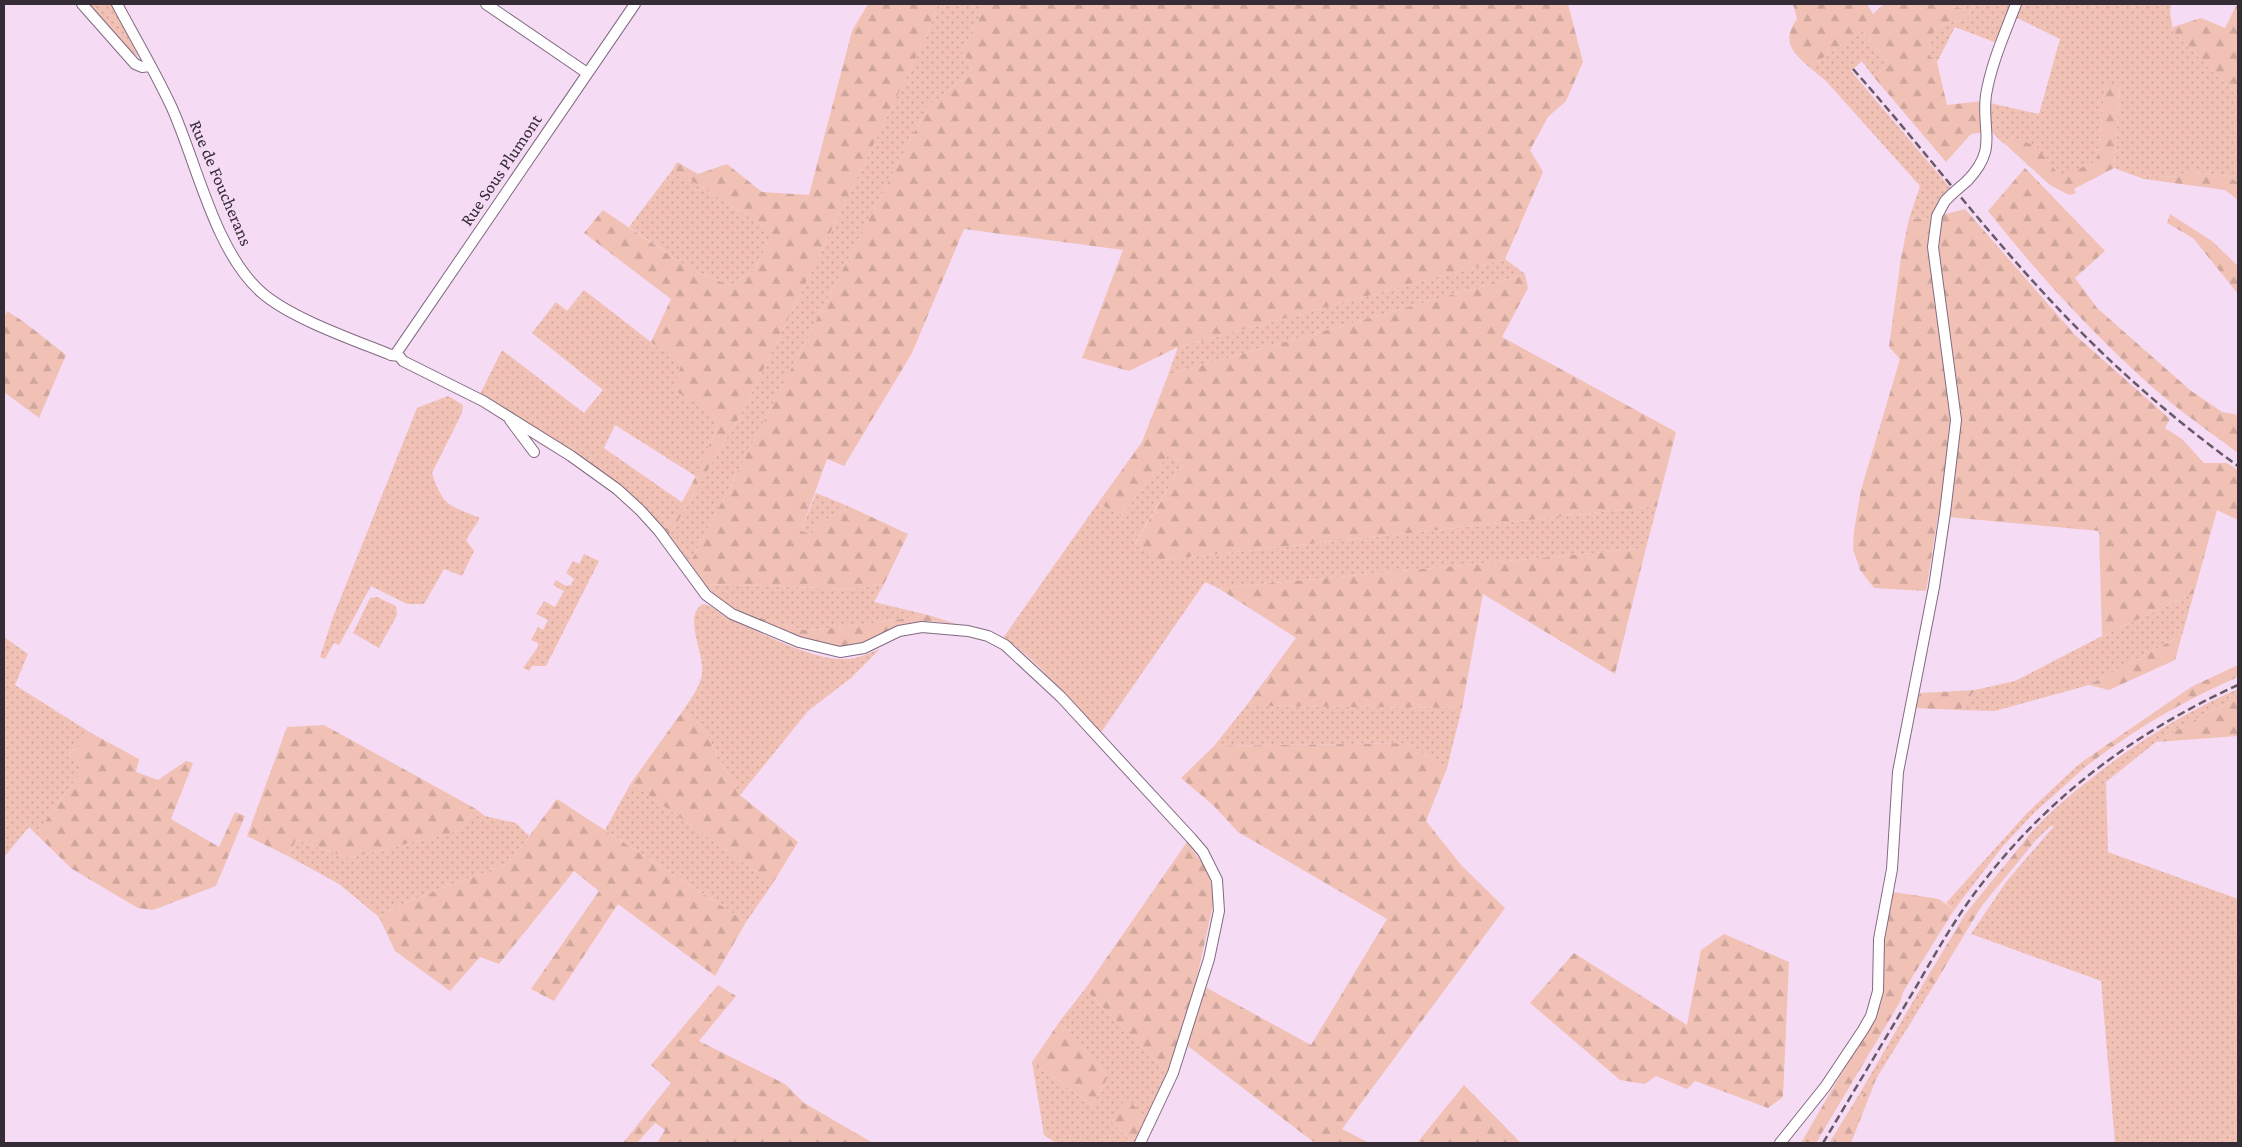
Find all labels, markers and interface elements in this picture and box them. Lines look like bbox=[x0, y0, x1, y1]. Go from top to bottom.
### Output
street label: Rue Sous Plumont bbox=[456, 110, 546, 230]
street label: Rue de Foucherans bbox=[186, 117, 256, 249]

